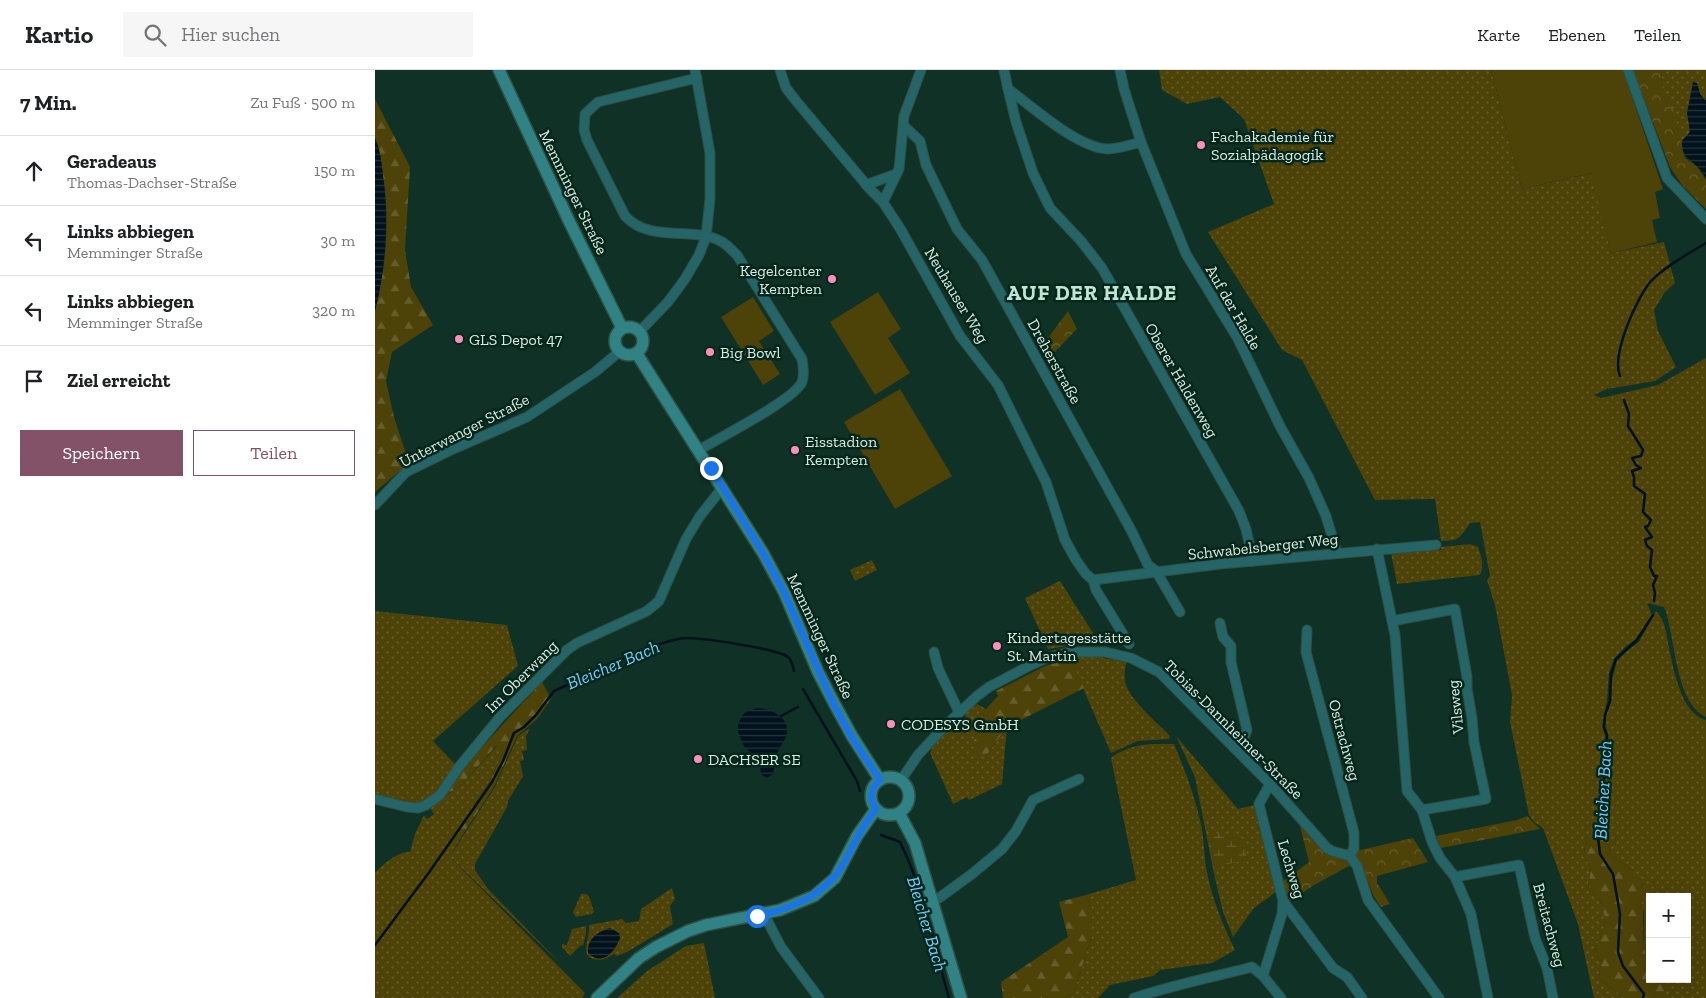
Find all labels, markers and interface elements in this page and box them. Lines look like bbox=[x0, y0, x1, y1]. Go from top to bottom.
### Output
search box bbox=[123, 12, 473, 57]
text: Kartio bbox=[25, 20, 93, 49]
icon: search bbox=[141, 21, 169, 49]
text: Hier suchen bbox=[181, 23, 280, 46]
text: Karte bbox=[1477, 24, 1520, 46]
text: Ebenen bbox=[1548, 24, 1606, 46]
text: Teilen bbox=[1634, 24, 1681, 46]
text: 7 Min. bbox=[20, 90, 77, 115]
text: Zu Fuß · 500 m bbox=[250, 93, 355, 112]
street label: Memminger Straße bbox=[535, 127, 612, 257]
place label: Fachakademie für Sozialpädagogik bbox=[1211, 127, 1334, 164]
marker: Fachakademie für Sozialpädagogik bbox=[1195, 139, 1207, 151]
text: Geradeaus bbox=[67, 150, 157, 173]
icon: ahead bbox=[20, 157, 48, 185]
text: 150 m bbox=[314, 161, 355, 180]
text: Thomas-Dachser-Straße bbox=[67, 173, 237, 192]
text: Links abbiegen bbox=[67, 220, 194, 243]
icon: left bbox=[20, 227, 48, 255]
text: 30 m bbox=[321, 231, 355, 250]
text: Memminger Straße bbox=[67, 243, 203, 262]
street label: Neuhauser Weg bbox=[921, 244, 993, 347]
place label: Kegelcenter Kempten bbox=[740, 261, 823, 298]
street label: Auf der Halde bbox=[1202, 262, 1265, 353]
marker: Kegelcenter Kempten bbox=[826, 273, 838, 285]
district label: AUF DER HALDE bbox=[1007, 280, 1177, 305]
text: Links abbiegen bbox=[67, 290, 194, 313]
icon: left bbox=[20, 297, 48, 325]
text: 320 m bbox=[312, 301, 355, 320]
text: Memminger Straße bbox=[67, 313, 203, 332]
street label: Dreherstraße bbox=[1023, 315, 1086, 407]
street label: Oberer Haldenweg bbox=[1141, 319, 1222, 441]
place label: GLS Depot 47 bbox=[469, 330, 563, 349]
marker: GLS Depot 47 bbox=[453, 333, 465, 345]
place label: Big Bowl bbox=[720, 343, 781, 362]
marker: Big Bowl bbox=[704, 346, 716, 358]
icon: arrive bbox=[20, 367, 48, 395]
text: Ziel erreicht bbox=[67, 369, 170, 392]
street label: Unterwanger Straße bbox=[396, 390, 532, 471]
button: Speichern bbox=[20, 430, 183, 476]
button: Teilen bbox=[193, 430, 355, 476]
place label: Eisstadion Kempten bbox=[805, 432, 878, 469]
marker: Eisstadion Kempten bbox=[789, 444, 801, 456]
route end bbox=[700, 457, 723, 480]
street label: Schwabelsberger Weg bbox=[1187, 529, 1339, 564]
street label: Memminger Straße bbox=[783, 571, 858, 702]
place label: Kindertagesstätte St. Martin bbox=[1007, 628, 1131, 665]
street label: Im Oberwang bbox=[481, 636, 562, 717]
water label: Bleicher Bach bbox=[563, 636, 663, 694]
marker: Kindertagesstätte St. Martin bbox=[991, 640, 1003, 652]
street label: Tobias-Dannheimer-Straße bbox=[1160, 656, 1307, 803]
street label: Vilsweg bbox=[1443, 679, 1468, 736]
street label: Ostrachweg bbox=[1325, 697, 1365, 783]
place label: CODESYS GmbH bbox=[901, 715, 1019, 734]
marker: CODESYS GmbH bbox=[885, 718, 897, 730]
water label: Bleicher Bach bbox=[1589, 740, 1617, 840]
place label: DACHSER SE bbox=[708, 750, 801, 769]
marker: DACHSER SE bbox=[692, 753, 704, 765]
street label: Lechweg bbox=[1274, 837, 1310, 901]
water label: Bleicher Bach bbox=[902, 874, 952, 974]
street label: Breitachweg bbox=[1529, 881, 1570, 970]
map controls bbox=[1646, 893, 1691, 983]
button: + bbox=[1646, 893, 1691, 938]
route start bbox=[746, 905, 769, 928]
button: − bbox=[1646, 938, 1691, 983]

